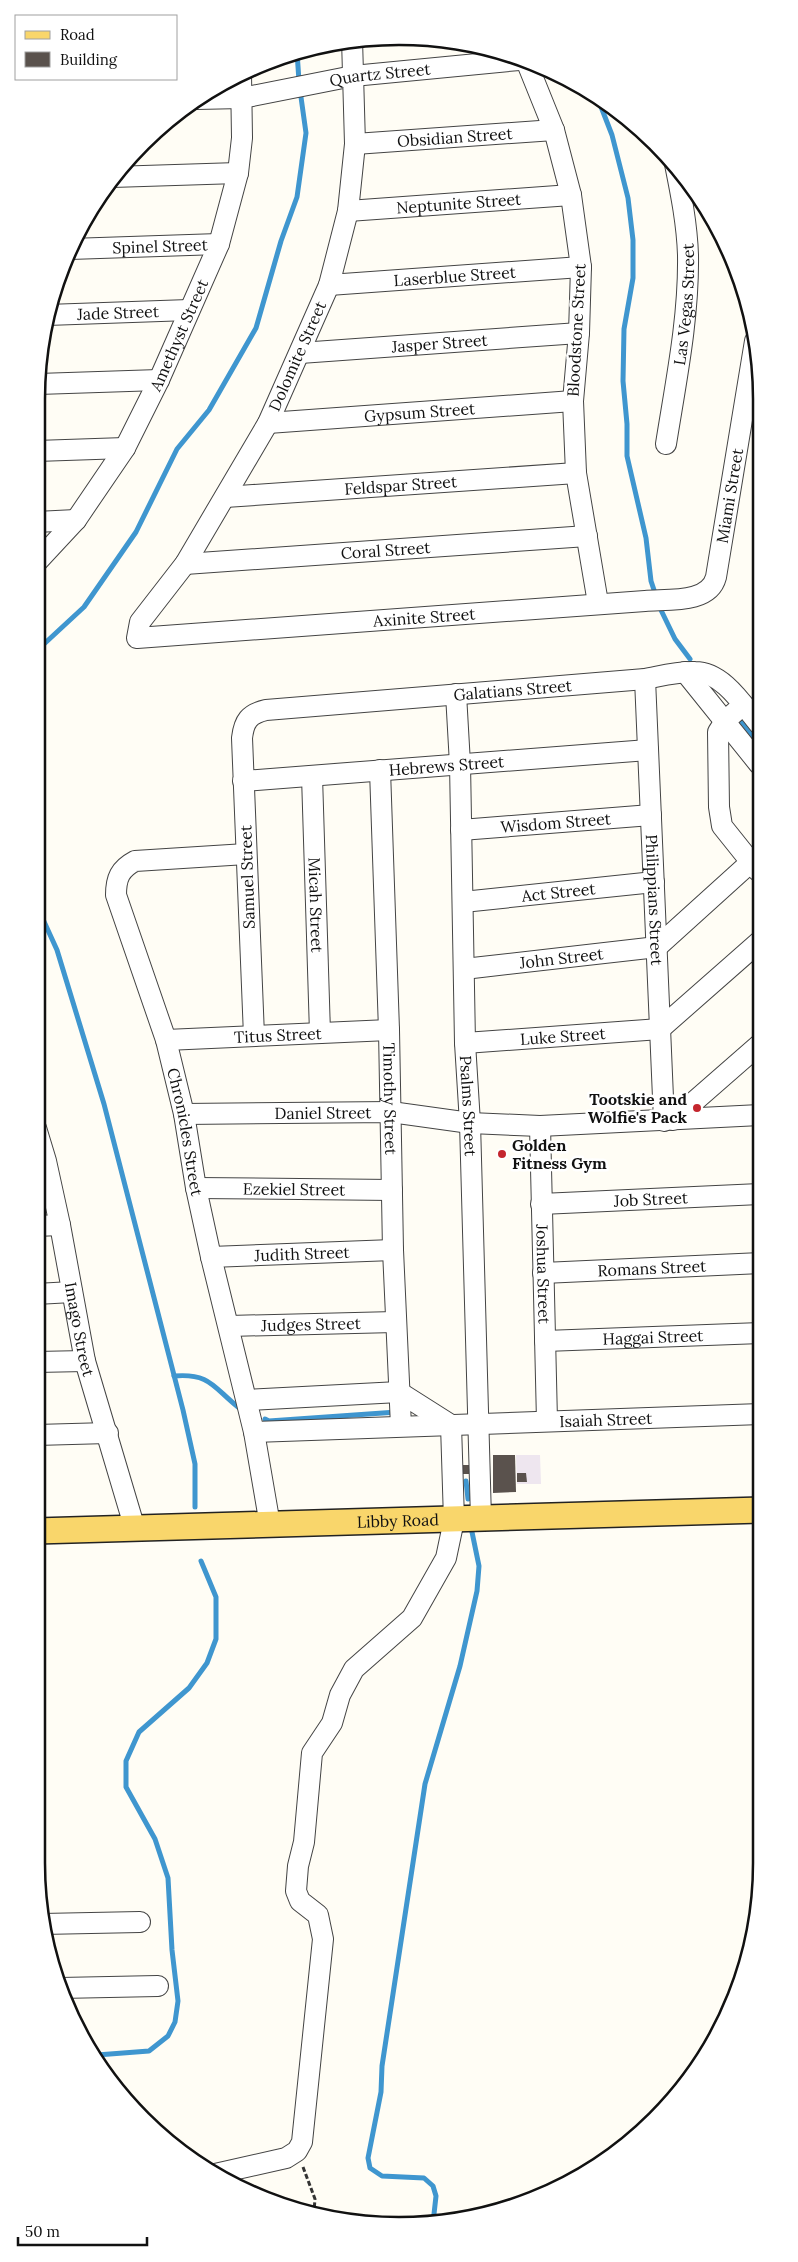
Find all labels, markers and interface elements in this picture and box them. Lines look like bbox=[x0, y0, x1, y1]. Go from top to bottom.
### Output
legend bbox=[15, 15, 178, 80]
text: Road bbox=[60, 25, 95, 44]
text: Building bbox=[60, 50, 118, 69]
street label: Quartz Street bbox=[328, 59, 432, 90]
street label: Obsidian Street bbox=[396, 123, 514, 151]
street label: Neptunite Street bbox=[396, 189, 523, 218]
street label: Spinel Street bbox=[112, 234, 209, 258]
street label: Las Vegas Street bbox=[669, 242, 698, 367]
street label: Laserblue Street bbox=[393, 262, 517, 290]
street label: Bloodstone Street bbox=[563, 262, 590, 397]
street label: Amethyst Street bbox=[145, 275, 213, 395]
street label: Dolomite Street bbox=[264, 297, 331, 414]
street label: Jade Street bbox=[76, 301, 160, 324]
street label: Jasper Street bbox=[390, 330, 489, 356]
street label: Gypsum Street bbox=[363, 398, 477, 426]
street label: Miami Street bbox=[712, 446, 747, 545]
street label: Feldspar Street bbox=[344, 471, 458, 499]
street label: Coral Street bbox=[340, 537, 432, 563]
street label: Axinite Street bbox=[371, 603, 477, 631]
street label: Galatians Street bbox=[453, 675, 573, 705]
street label: Hebrews Street bbox=[388, 751, 506, 780]
street label: Wisdom Street bbox=[500, 808, 612, 837]
street label: Samuel Street bbox=[235, 824, 259, 929]
street label: Philippians Street bbox=[642, 834, 667, 967]
street label: Micah Street bbox=[305, 857, 328, 954]
street label: Act Street bbox=[519, 878, 597, 906]
street label: John Street bbox=[517, 943, 605, 973]
street label: Titus Street bbox=[234, 1023, 323, 1047]
street label: Luke Street bbox=[519, 1023, 607, 1049]
street label: Timothy Street bbox=[379, 1043, 401, 1156]
street label: Psalms Street bbox=[456, 1055, 481, 1157]
street label: Chronicles Street bbox=[163, 1066, 208, 1198]
place label: Tootskie and Wolfie's Pack bbox=[588, 1089, 687, 1127]
street label: Daniel Street bbox=[274, 1102, 372, 1123]
marker: Tootskie and Wolfie's Pack bbox=[691, 1102, 703, 1114]
place label: Golden Fitness Gym bbox=[512, 1135, 607, 1173]
marker: Golden Fitness Gym bbox=[496, 1148, 508, 1160]
street label: Ezekiel Street bbox=[243, 1178, 346, 1200]
street label: Job Street bbox=[612, 1187, 689, 1211]
street label: Joshua Street bbox=[532, 1223, 555, 1325]
street label: Judith Street bbox=[253, 1242, 351, 1265]
street label: Romans Street bbox=[597, 1255, 707, 1280]
street label: Imago Street bbox=[61, 1280, 99, 1379]
street label: Judges Street bbox=[260, 1313, 362, 1335]
street label: Haggai Street bbox=[602, 1325, 704, 1349]
street label: Isaiah Street bbox=[559, 1408, 653, 1431]
street label: Libby Road bbox=[357, 1509, 440, 1532]
scale bar bbox=[18, 2214, 146, 2246]
text: 50 m bbox=[25, 2222, 60, 2241]

